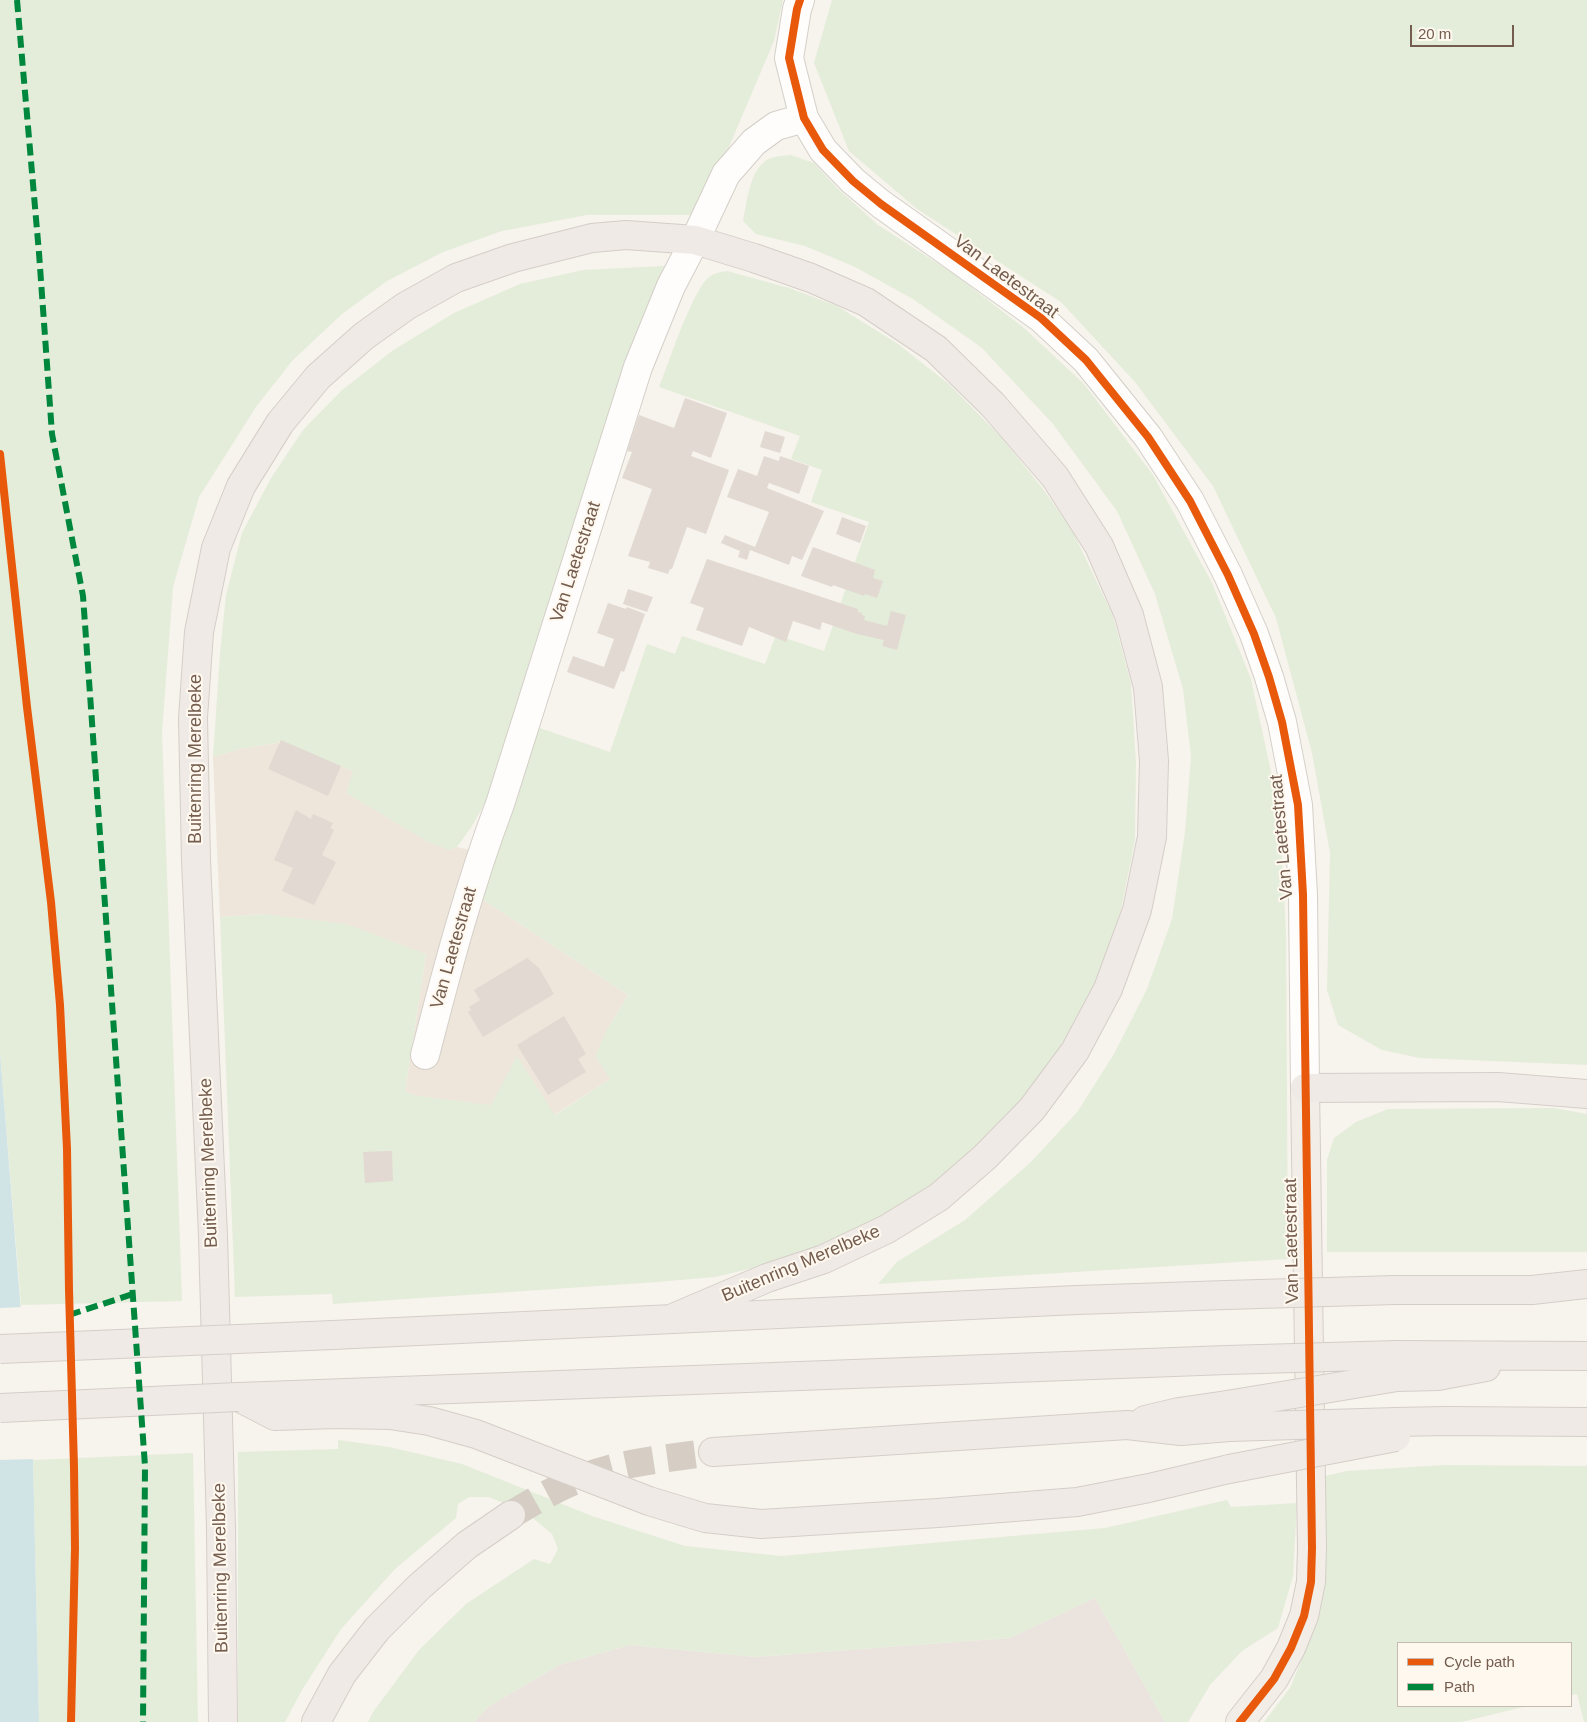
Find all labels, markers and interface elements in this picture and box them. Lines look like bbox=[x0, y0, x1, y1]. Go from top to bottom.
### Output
scale bar bbox=[1412, 15, 1516, 47]
text: 20 m bbox=[1418, 25, 1451, 42]
street label: Van Laetestraat bbox=[949, 231, 1063, 323]
street label: Van Laetestraat bbox=[546, 499, 606, 625]
street label: Buitenring Merelbeke bbox=[185, 674, 207, 844]
street label: Van Laetestraat bbox=[1266, 773, 1298, 901]
street label: Van Laetestraat bbox=[426, 885, 482, 1011]
street label: Buitenring Merelbeke bbox=[195, 1078, 223, 1248]
street label: Van Laetestraat bbox=[1280, 1178, 1304, 1304]
street label: Buitenring Merelbeke bbox=[718, 1221, 884, 1307]
street label: Buitenring Merelbeke bbox=[209, 1483, 233, 1653]
legend bbox=[1397, 1642, 1572, 1707]
text: Cycle path bbox=[1444, 1653, 1515, 1670]
text: Path bbox=[1444, 1678, 1475, 1695]

